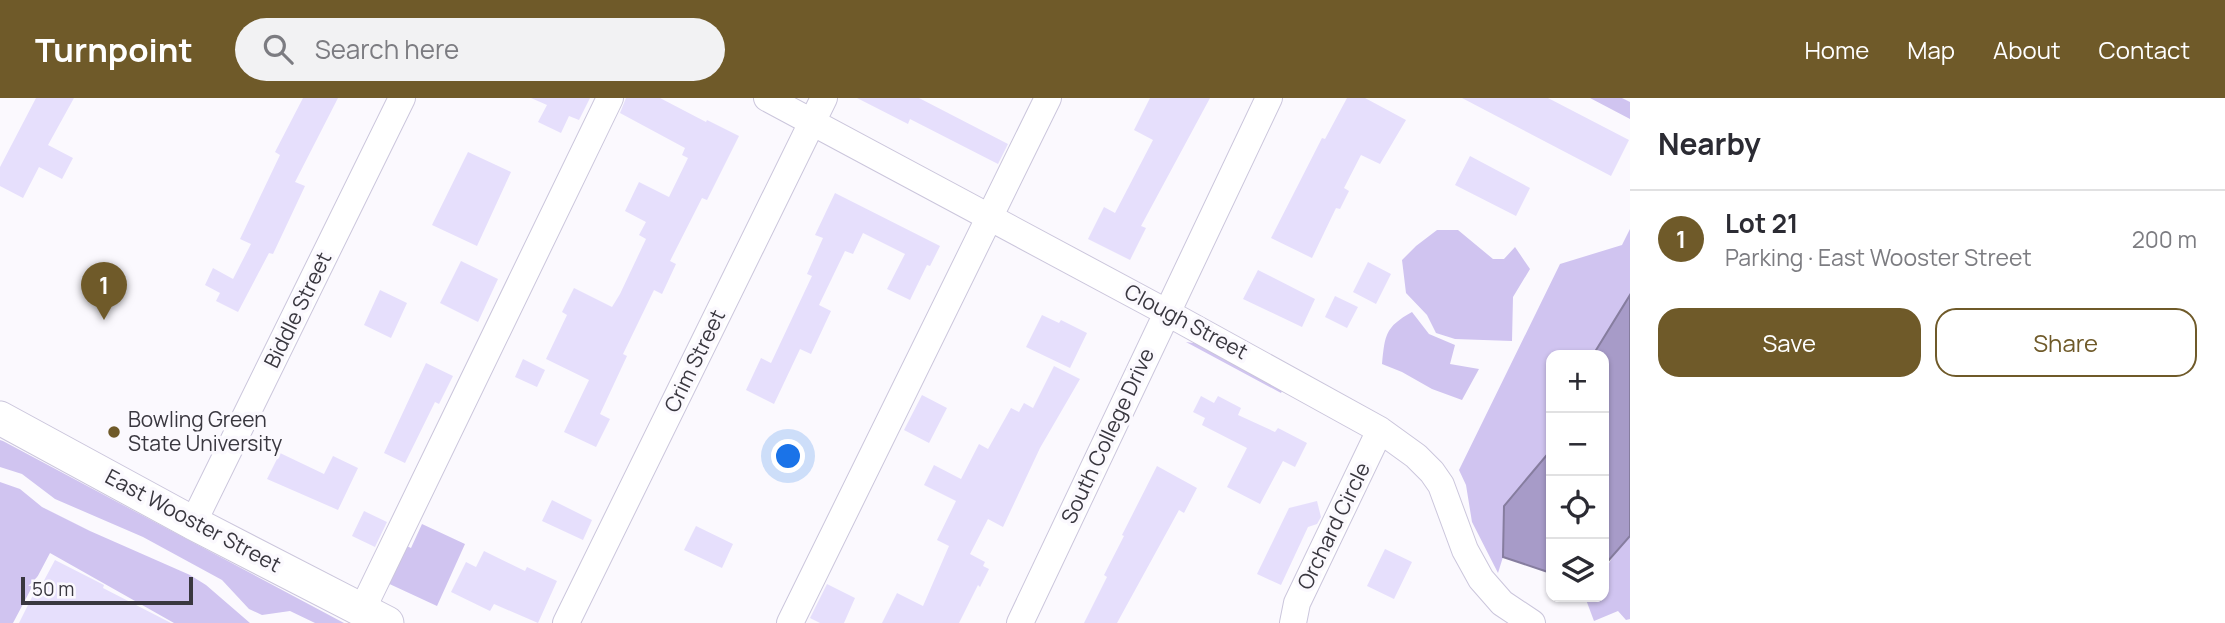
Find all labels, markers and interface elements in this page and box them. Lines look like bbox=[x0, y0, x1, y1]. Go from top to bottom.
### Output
search box bbox=[235, 18, 725, 81]
text: Turnpoint bbox=[35, 27, 193, 72]
icon: search bbox=[259, 30, 297, 68]
text: Search here bbox=[315, 31, 459, 67]
text: Home bbox=[1804, 33, 1869, 66]
text: Map bbox=[1907, 33, 1955, 66]
text: About bbox=[1993, 33, 2061, 66]
text: Contact bbox=[2099, 33, 2190, 66]
text: Nearby bbox=[1658, 123, 1761, 164]
text: Lot 21 bbox=[1725, 205, 1798, 241]
text: 1 bbox=[1676, 223, 1686, 255]
text: 200 m bbox=[2132, 223, 2197, 255]
text: Parking · East Wooster Street bbox=[1725, 241, 2032, 273]
street label: Biddle Street bbox=[257, 247, 337, 372]
pin: 1 bbox=[81, 262, 127, 320]
street label: Clough Street bbox=[1120, 277, 1253, 365]
street label: Crim Street bbox=[657, 304, 731, 417]
button: Save bbox=[1658, 308, 1921, 377]
button: Share bbox=[1935, 308, 2197, 377]
street label: South College Drive bbox=[1054, 343, 1160, 528]
map controls bbox=[1546, 350, 1609, 602]
button: + bbox=[1546, 350, 1609, 413]
place label: Bowling Green State University bbox=[128, 405, 282, 457]
button: − bbox=[1546, 413, 1609, 476]
marker: Bowling Green State University bbox=[106, 424, 122, 440]
your location bbox=[771, 439, 805, 473]
street label: Orchard Circle bbox=[1290, 457, 1376, 594]
street label: East Wooster Street bbox=[101, 462, 286, 578]
button: locate bbox=[1546, 476, 1609, 539]
button: layers bbox=[1546, 539, 1609, 602]
scale bar bbox=[21, 574, 192, 606]
text: 50 m bbox=[32, 576, 74, 602]

